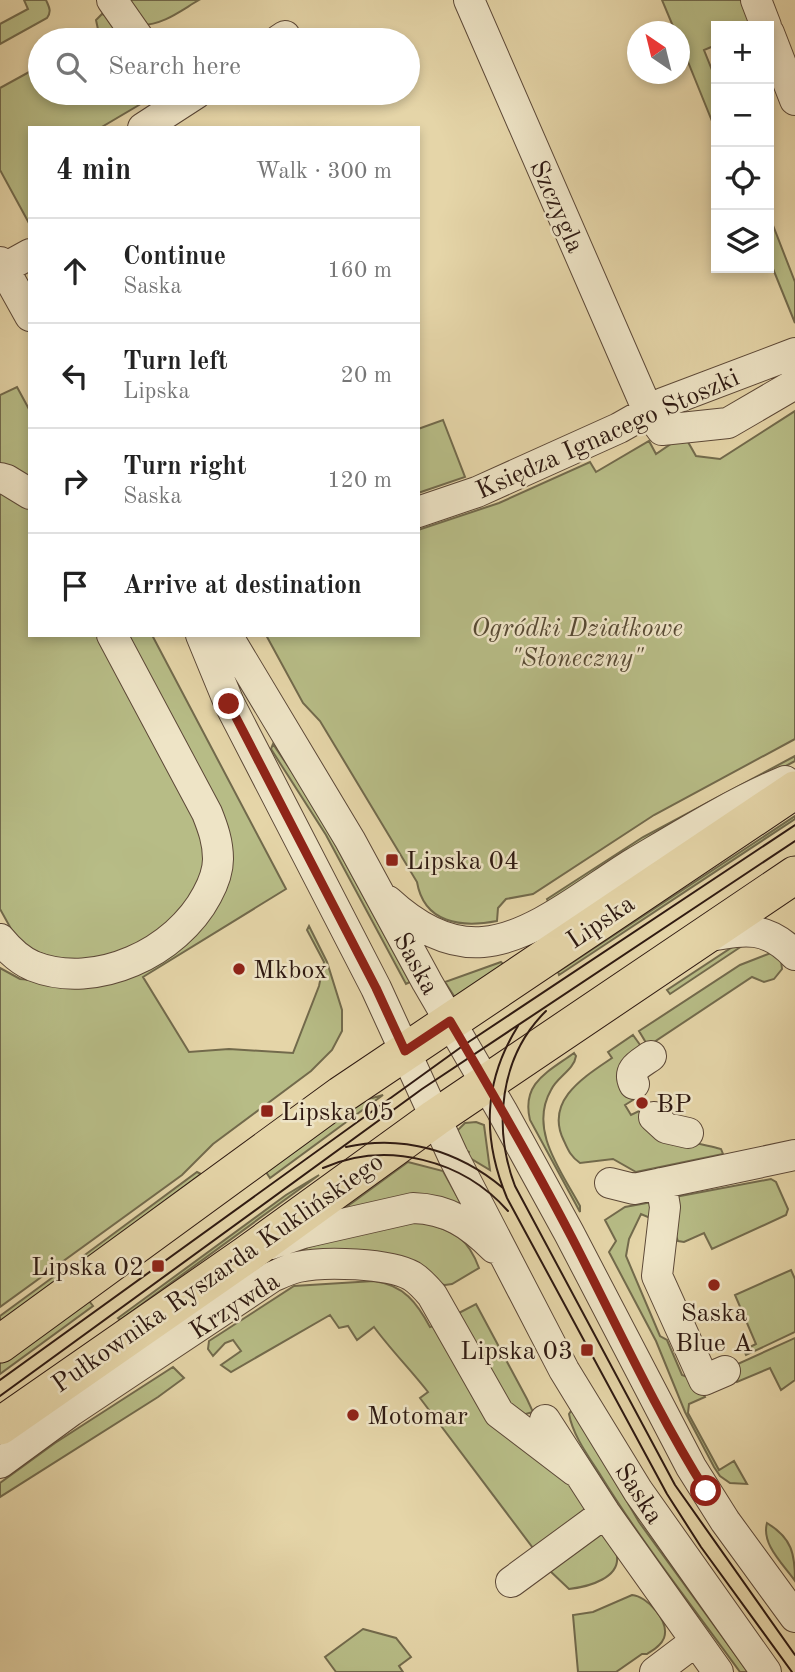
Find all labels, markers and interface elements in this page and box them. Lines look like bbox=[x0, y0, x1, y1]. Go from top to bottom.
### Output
north arrow bbox=[627, 21, 690, 84]
map controls bbox=[711, 21, 774, 273]
button: + bbox=[711, 21, 774, 84]
search box bbox=[28, 28, 420, 105]
icon: search bbox=[52, 48, 90, 86]
text: Search here bbox=[108, 54, 241, 80]
button: − bbox=[711, 84, 774, 147]
button: locate bbox=[711, 147, 774, 210]
text: 4 min bbox=[56, 156, 131, 186]
street label: Szczygla bbox=[524, 157, 588, 257]
text: Walk · 300 m bbox=[256, 160, 392, 183]
button: layers bbox=[711, 210, 774, 273]
text: Continue bbox=[123, 244, 226, 270]
icon: ahead bbox=[56, 252, 94, 290]
text: 160 m bbox=[327, 259, 392, 282]
text: Saska bbox=[123, 275, 182, 298]
text: Turn left bbox=[123, 349, 228, 375]
icon: left bbox=[56, 357, 94, 395]
text: 20 m bbox=[341, 364, 392, 387]
street label: Księdza Ignacego Stoszki bbox=[472, 365, 743, 505]
text: Lipska bbox=[123, 380, 190, 403]
text: Turn right bbox=[123, 454, 246, 480]
icon: right bbox=[56, 462, 94, 500]
text: 120 m bbox=[327, 469, 392, 492]
text: Saska bbox=[123, 485, 182, 508]
icon: arrive bbox=[56, 567, 94, 605]
text: Arrive at destination bbox=[123, 573, 362, 599]
park label: Ogródki Działkowe "Słoneczny" bbox=[471, 616, 683, 672]
route end bbox=[213, 688, 244, 719]
place label: Lipska 04 bbox=[406, 849, 519, 875]
marker: Lipska 04 bbox=[384, 852, 400, 868]
street label: Lipska bbox=[563, 891, 640, 955]
street label: Saska bbox=[388, 929, 443, 1000]
place label: Mkbox bbox=[253, 958, 327, 984]
marker: Mkbox bbox=[231, 961, 247, 977]
place label: BP bbox=[656, 1092, 692, 1118]
marker: BP bbox=[634, 1095, 650, 1111]
place label: Lipska 05 bbox=[281, 1100, 394, 1126]
marker: Lipska 05 bbox=[259, 1103, 275, 1119]
street label: Pułkownika Ryszarda Kuklińskiego bbox=[48, 1149, 389, 1398]
place label: Lipska 02 bbox=[31, 1255, 144, 1281]
marker: Lipska 02 bbox=[150, 1258, 166, 1274]
street label: Krzywda bbox=[186, 1268, 285, 1345]
marker: Saska Blue A bbox=[706, 1277, 722, 1293]
place label: Saska Blue A bbox=[675, 1301, 753, 1357]
place label: Lipska 03 bbox=[460, 1339, 573, 1365]
marker: Lipska 03 bbox=[579, 1342, 595, 1358]
place label: Motomar bbox=[367, 1404, 468, 1430]
marker: Motomar bbox=[345, 1407, 361, 1423]
street label: Saska bbox=[609, 1459, 667, 1529]
route start bbox=[690, 1475, 721, 1506]

